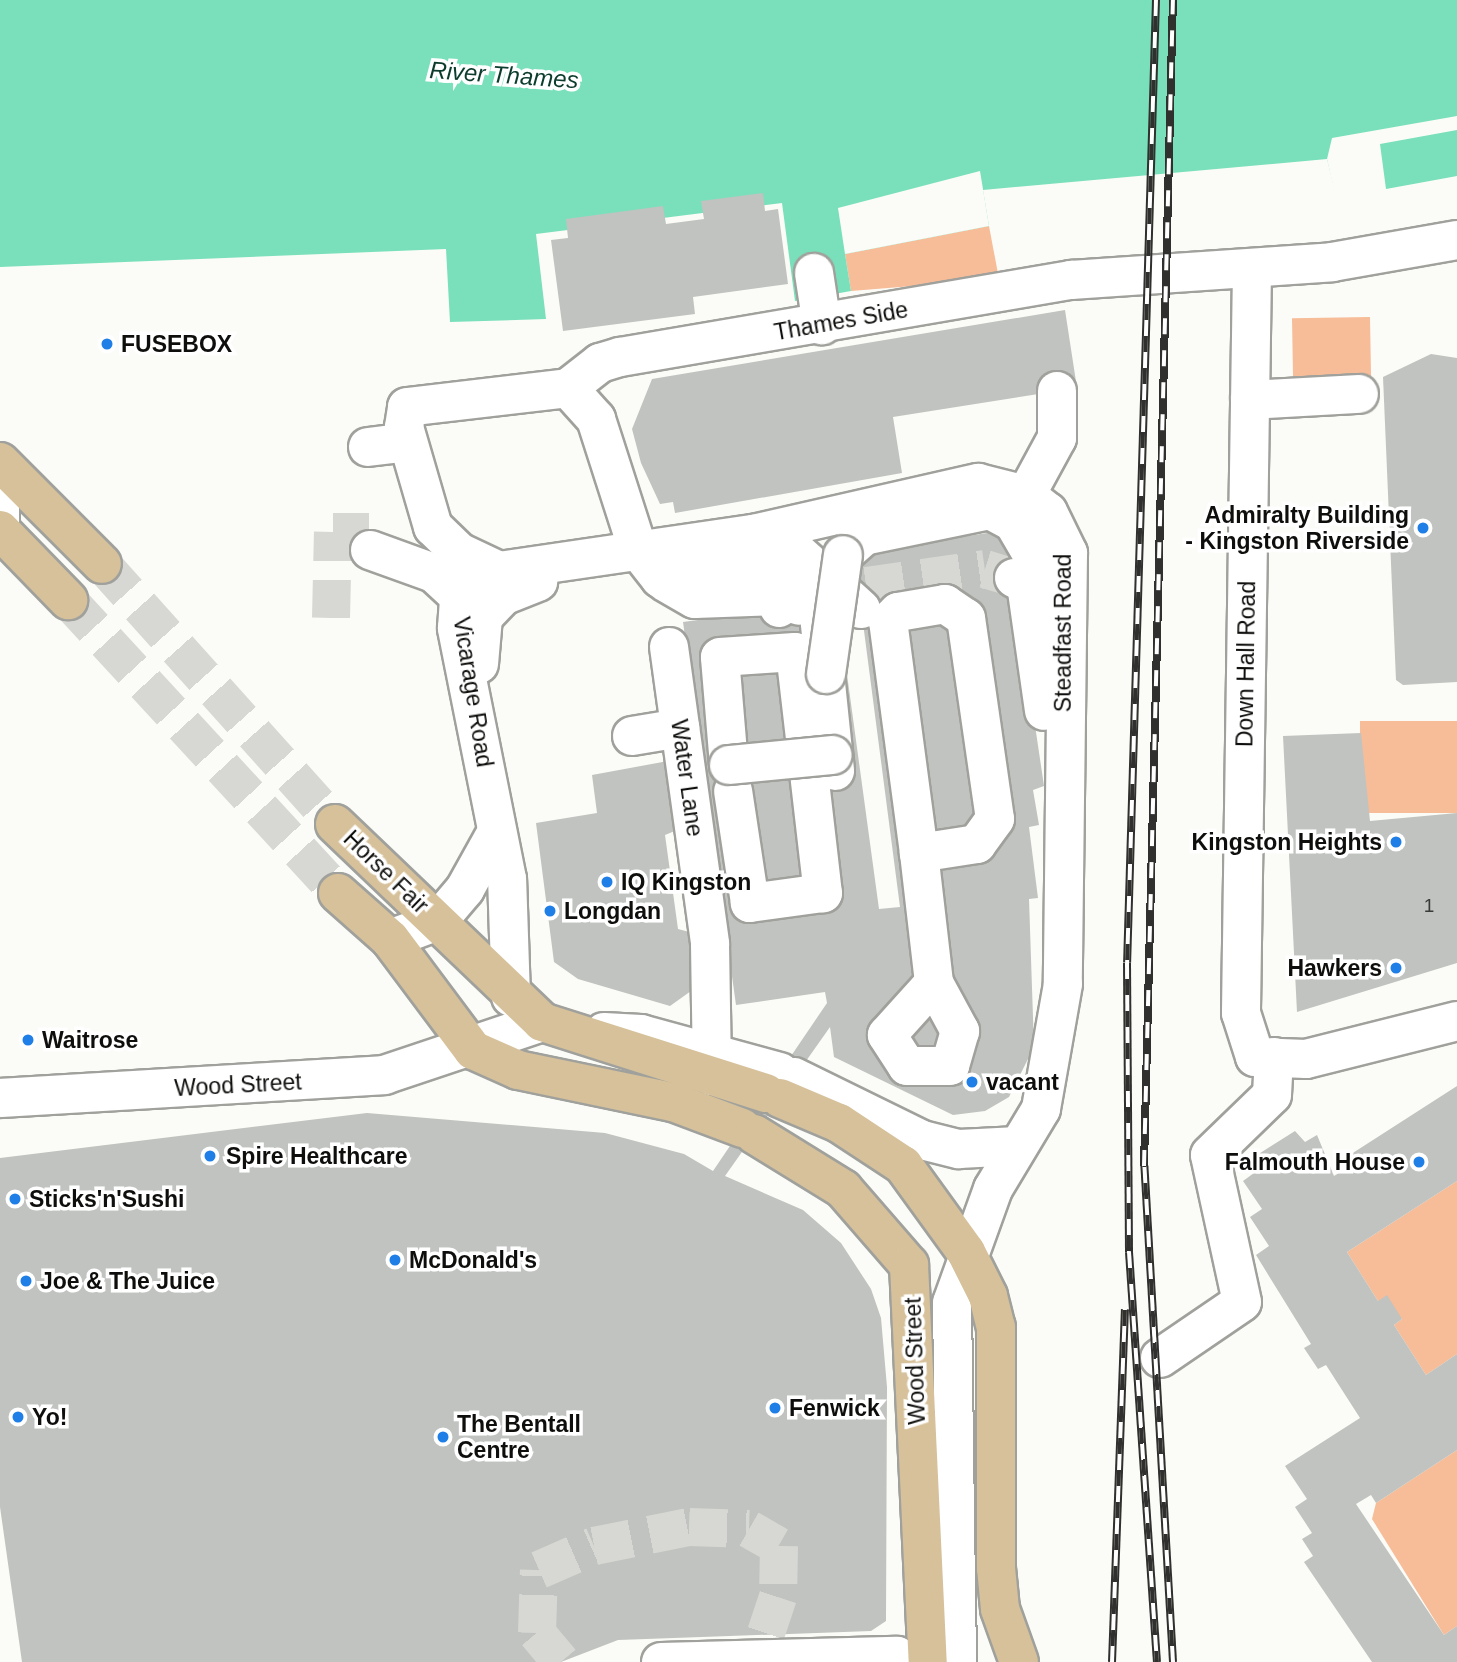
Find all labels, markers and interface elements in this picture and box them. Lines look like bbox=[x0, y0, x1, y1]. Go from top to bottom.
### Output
water label: River Thames bbox=[428, 55, 580, 95]
street label: Thames Side bbox=[772, 296, 910, 346]
place label: FUSEBOX bbox=[121, 330, 232, 358]
marker: FUSEBOX bbox=[99, 336, 115, 352]
place label: Admiralty Building - Kingston Riverside bbox=[1185, 501, 1409, 555]
marker: Admiralty Building - Kingston Riverside bbox=[1415, 520, 1431, 536]
street label: Steadfast Road bbox=[1049, 554, 1077, 712]
street label: Down Hall Road bbox=[1231, 581, 1261, 747]
street label: Vicarage Road bbox=[448, 615, 498, 769]
street label: Water Lane bbox=[665, 718, 709, 838]
street label: Horse Fair bbox=[338, 825, 434, 919]
place label: Kingston Heights bbox=[1192, 828, 1382, 856]
marker: Kingston Heights bbox=[1388, 834, 1404, 850]
place label: IQ Kingston bbox=[621, 868, 751, 896]
marker: IQ Kingston bbox=[599, 874, 615, 890]
house number: 1 bbox=[1424, 895, 1434, 917]
place label: Longdan bbox=[564, 897, 661, 925]
marker: Longdan bbox=[542, 903, 558, 919]
place label: Hawkers bbox=[1287, 954, 1382, 982]
marker: Hawkers bbox=[1388, 960, 1404, 976]
place label: Waitrose bbox=[42, 1026, 138, 1054]
marker: Waitrose bbox=[20, 1032, 36, 1048]
street label: Wood Street bbox=[174, 1068, 302, 1102]
place label: vacant bbox=[986, 1068, 1059, 1096]
marker: vacant bbox=[964, 1074, 980, 1090]
place label: Spire Healthcare bbox=[226, 1142, 408, 1170]
marker: Spire Healthcare bbox=[200, 1146, 220, 1166]
place label: Falmouth House bbox=[1225, 1148, 1405, 1176]
marker: Falmouth House bbox=[1411, 1154, 1427, 1170]
place label: Sticks'n'Sushi bbox=[29, 1185, 184, 1213]
marker: Sticks'n'Sushi bbox=[7, 1191, 23, 1207]
place label: McDonald's bbox=[409, 1246, 537, 1274]
marker: McDonald's bbox=[387, 1252, 403, 1268]
place label: Joe & The Juice bbox=[40, 1267, 215, 1295]
marker: Joe & The Juice bbox=[18, 1273, 34, 1289]
street label: Wood Street bbox=[899, 1297, 931, 1425]
place label: Fenwick bbox=[789, 1394, 880, 1422]
marker: Fenwick bbox=[767, 1400, 783, 1416]
place label: Yo! bbox=[32, 1403, 67, 1431]
marker: Yo! bbox=[10, 1409, 26, 1425]
place label: The Bentall Centre bbox=[457, 1410, 581, 1464]
marker: The Bentall Centre bbox=[435, 1429, 451, 1445]

